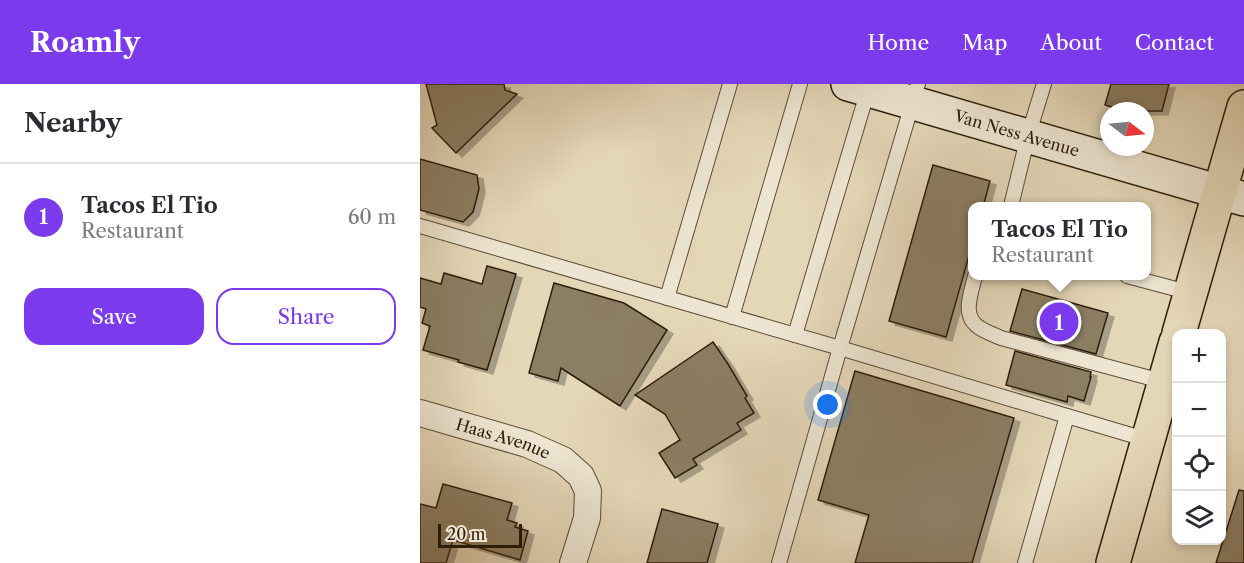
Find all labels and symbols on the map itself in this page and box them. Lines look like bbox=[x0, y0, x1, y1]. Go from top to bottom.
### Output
north arrow bbox=[1100, 102, 1154, 156]
street label: Van Ness Avenue bbox=[951, 105, 1082, 161]
pin: 1 bbox=[1040, 300, 1078, 344]
your location bbox=[813, 390, 842, 419]
street label: Haas Avenue bbox=[454, 414, 554, 463]
scale bar bbox=[438, 521, 522, 548]

